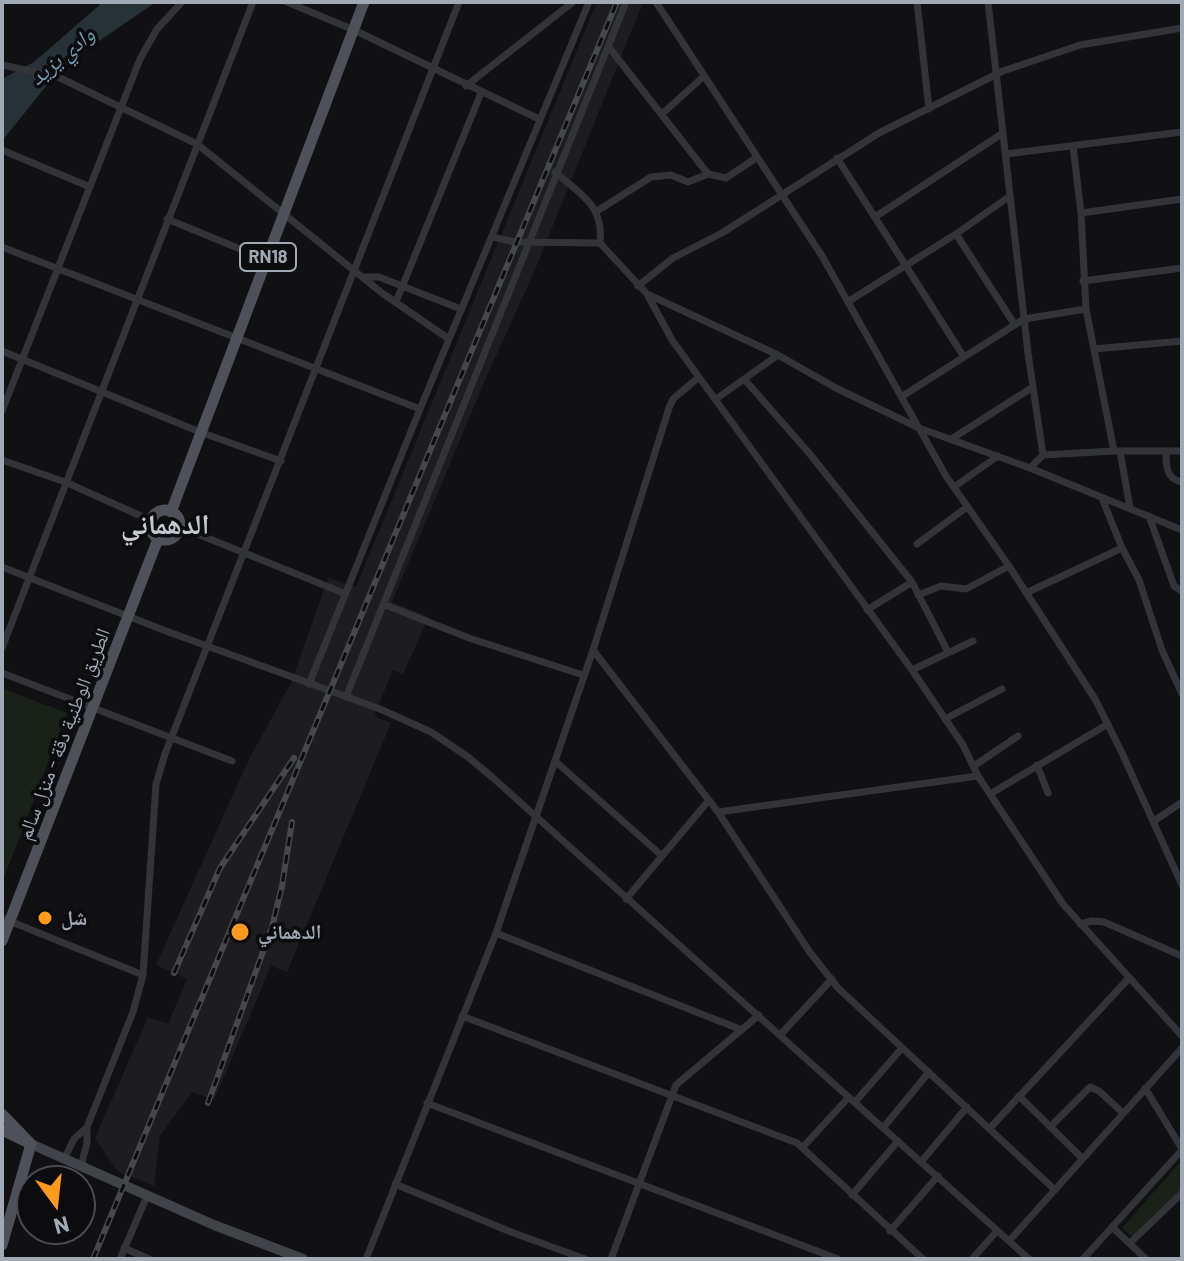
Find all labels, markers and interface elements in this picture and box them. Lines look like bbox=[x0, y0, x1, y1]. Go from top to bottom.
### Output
water label: وادي يزيد bbox=[24, 21, 100, 91]
road number: RN18 bbox=[240, 243, 296, 271]
district label: الدهماني bbox=[121, 508, 209, 542]
street label: الطريق الوطنية دقة - منزل سالم bbox=[13, 625, 115, 843]
place label: شل bbox=[61, 906, 87, 930]
marker: شل bbox=[36, 909, 54, 927]
place label: الدهماني bbox=[258, 920, 321, 944]
marker: الدهماني bbox=[229, 921, 251, 943]
north arrow bbox=[16, 1165, 96, 1245]
text: N bbox=[51, 1212, 72, 1241]

